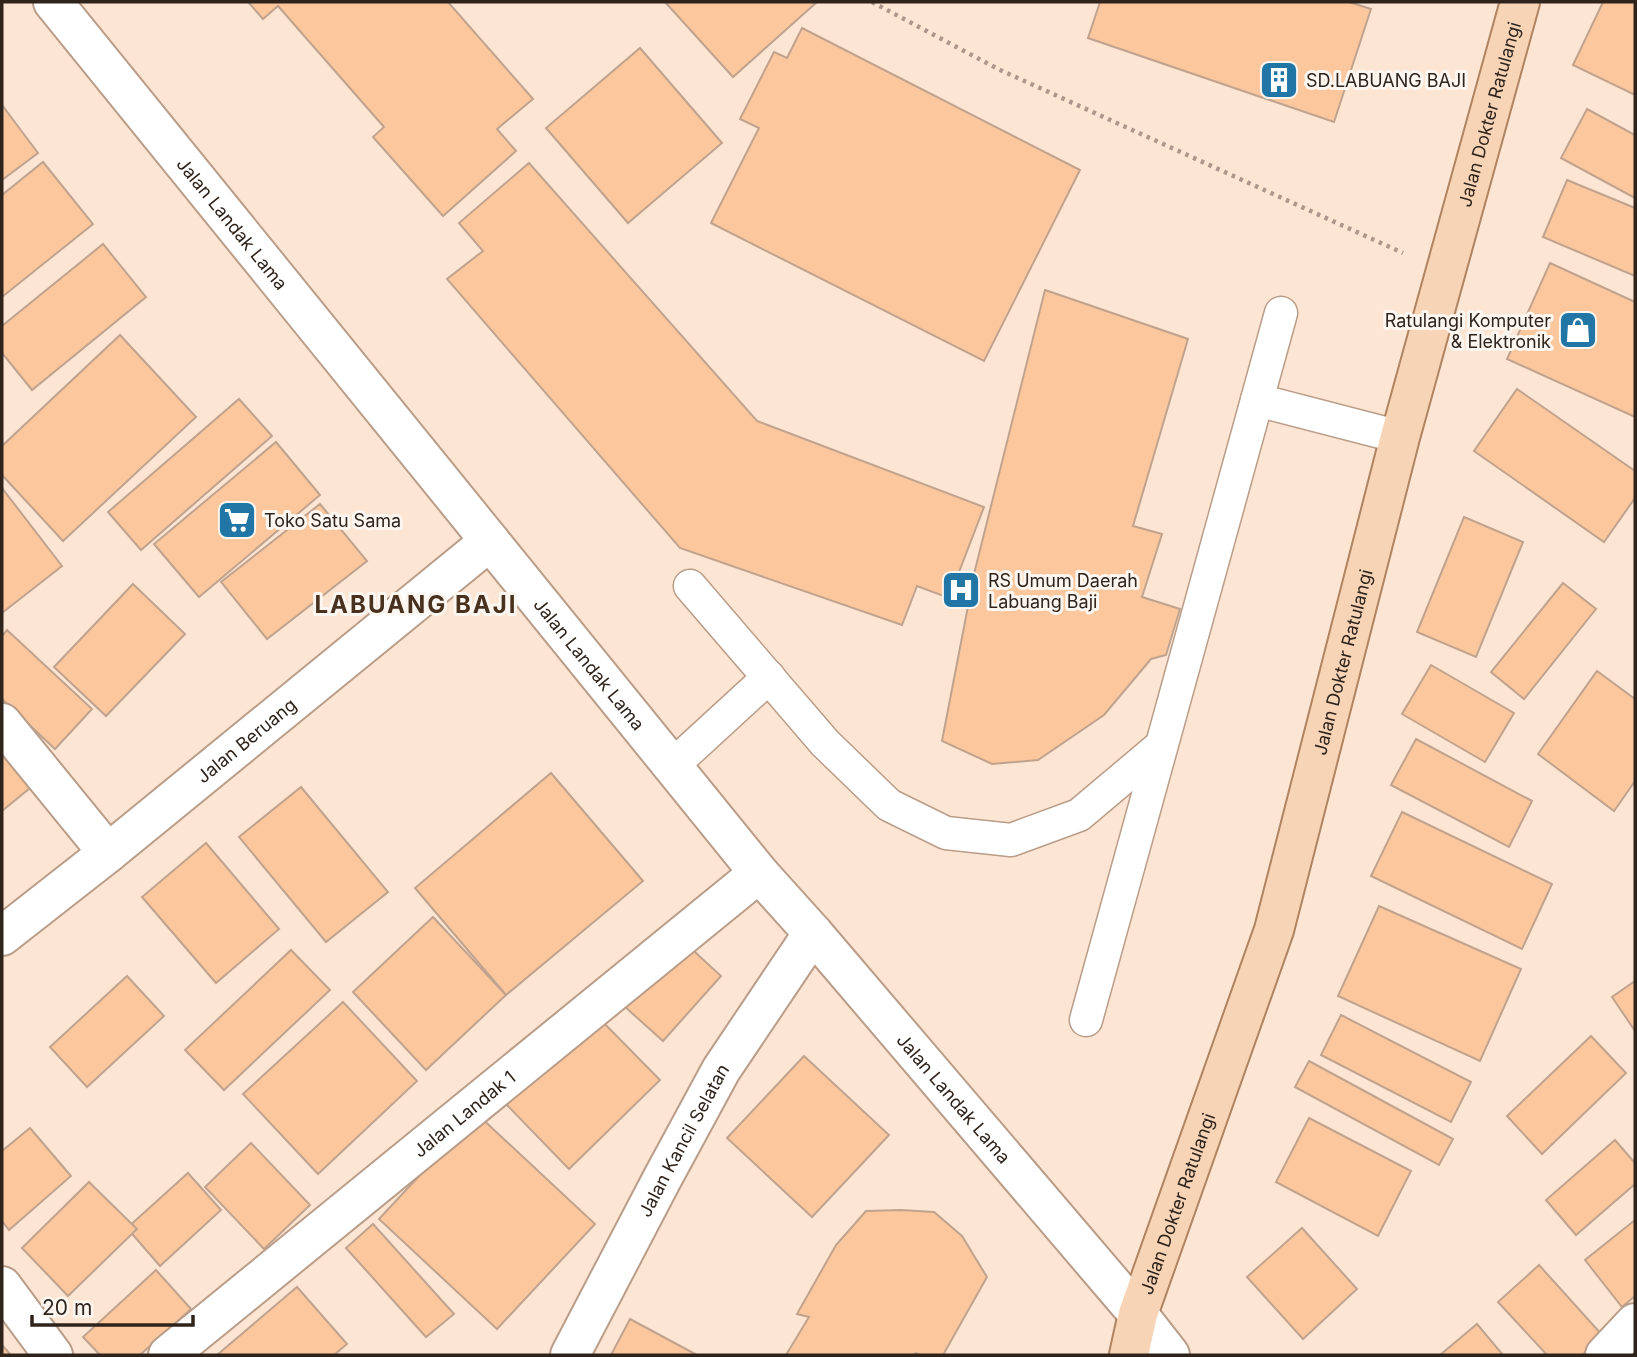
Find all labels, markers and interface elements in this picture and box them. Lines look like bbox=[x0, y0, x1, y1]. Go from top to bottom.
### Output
street label: Jalan Dokter Ratulangi bbox=[1454, 19, 1525, 209]
building icon: SD.LABUANG BAJI bbox=[1258, 59, 1300, 101]
place label: SD.LABUANG BAJI bbox=[1306, 70, 1466, 91]
street label: Jalan Landak Lama bbox=[173, 153, 292, 294]
shop icon: Ratulangi Komputer & Elektronik bbox=[1557, 309, 1599, 351]
place label: Ratulangi Komputer & Elektronik bbox=[1385, 310, 1551, 352]
supermarket icon: Toko Satu Sama bbox=[216, 499, 258, 541]
place label: Toko Satu Sama bbox=[264, 510, 401, 531]
street label: Jalan Dokter Ratulangi bbox=[1309, 567, 1376, 757]
hospital icon: RS Umum Daerah Labuang Baji bbox=[940, 569, 982, 611]
place label: RS Umum Daerah Labuang Baji bbox=[988, 570, 1138, 612]
district label: LABUANG BAJI bbox=[315, 590, 517, 619]
street label: Jalan Landak Lama bbox=[530, 594, 649, 734]
street label: Jalan Beruang bbox=[192, 693, 300, 787]
street label: Jalan Landak Lama bbox=[893, 1029, 1015, 1167]
street label: Jalan Kancil Selatan bbox=[634, 1059, 733, 1220]
street label: Jalan Landak 1 bbox=[409, 1066, 519, 1161]
street label: Jalan Dokter Ratulangi bbox=[1135, 1110, 1219, 1297]
scale bar bbox=[32, 1284, 192, 1328]
text: 20 m bbox=[42, 1295, 92, 1320]

